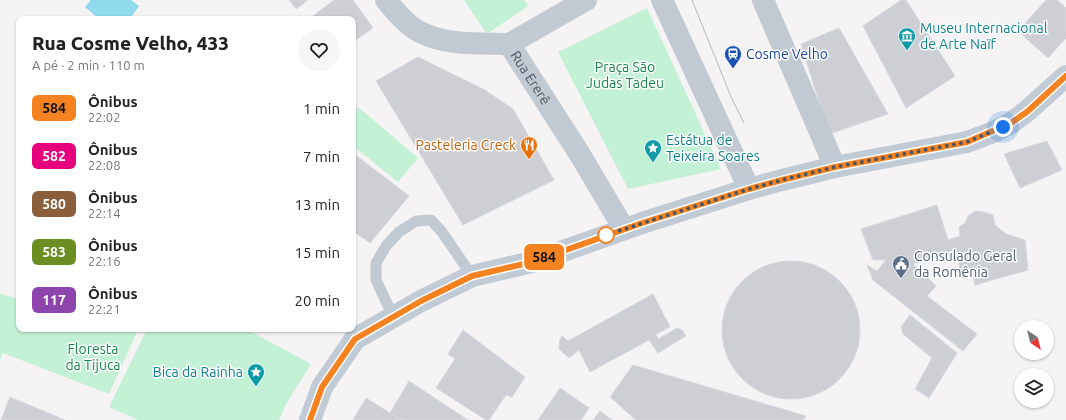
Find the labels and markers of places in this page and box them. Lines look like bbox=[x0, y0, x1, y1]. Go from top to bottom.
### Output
place label: Museu Internacional de Arte Naïf bbox=[920, 20, 1048, 52]
museum icon: Museu Internacional de Arte Naïf bbox=[897, 26, 917, 51]
station icon: Cosme Velho bbox=[723, 44, 743, 69]
place label: Cosme Velho bbox=[746, 46, 828, 62]
place label: Estátua de Teixeira Soares bbox=[666, 132, 760, 164]
restaurant icon: Pasteleria Creck bbox=[519, 135, 539, 160]
place label: Pasteleria Creck bbox=[416, 137, 516, 153]
place icon: Estátua de Teixeira Soares bbox=[643, 138, 663, 163]
unlabelled marker bbox=[597, 226, 615, 244]
place label: Consulado Geral da Romênia bbox=[914, 248, 1017, 280]
public building icon: Consulado Geral da Romênia bbox=[891, 254, 911, 279]
place icon: Bica da Rainha bbox=[246, 362, 266, 387]
place label: Bica da Rainha bbox=[153, 364, 243, 380]

